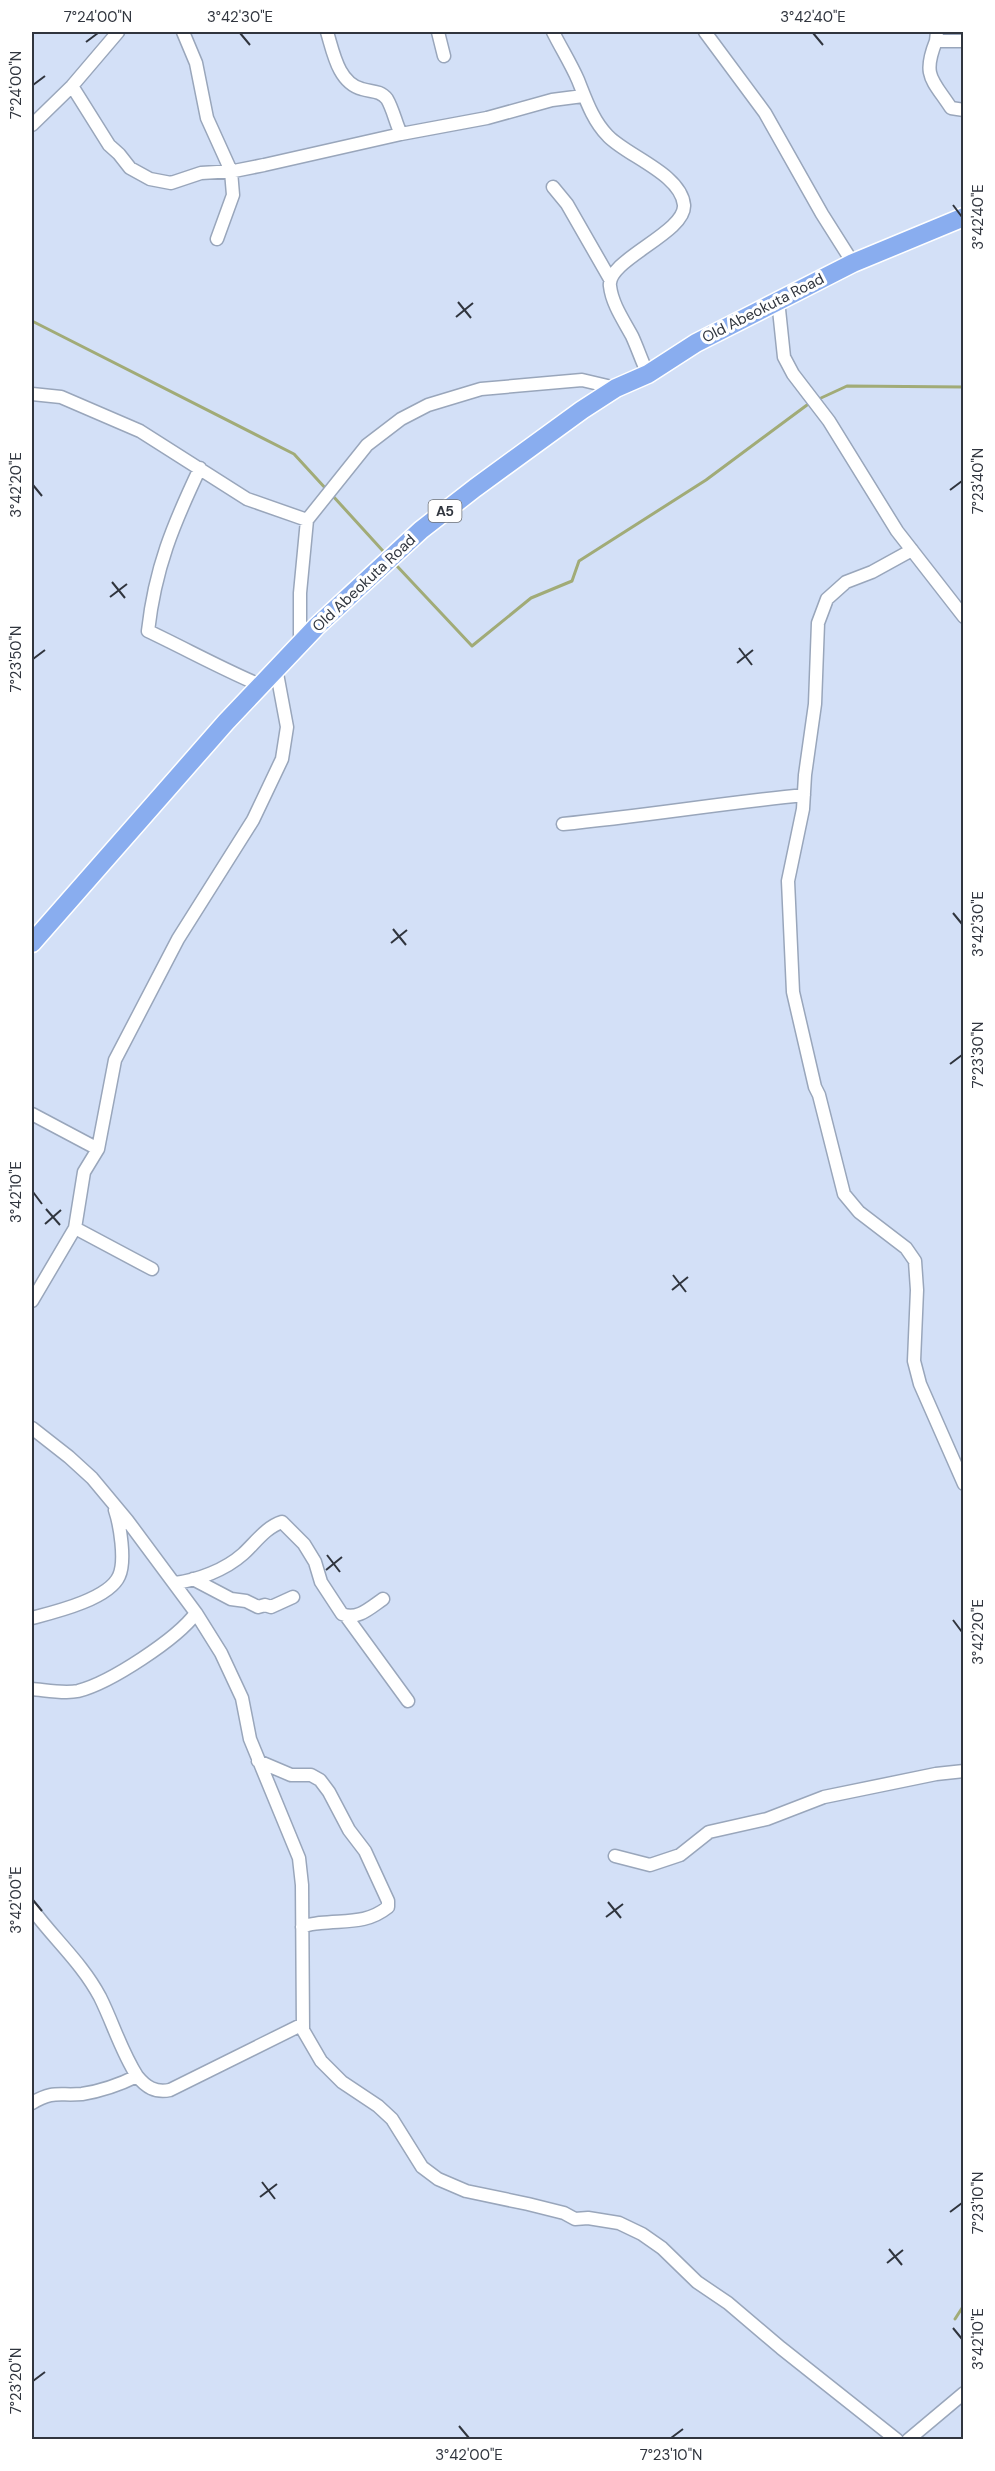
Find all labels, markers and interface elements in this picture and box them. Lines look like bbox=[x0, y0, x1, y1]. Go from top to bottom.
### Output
text: 7°24'00"N bbox=[64, 7, 132, 27]
text: 3°42'30"E bbox=[207, 7, 273, 27]
text: 3°42'40"E bbox=[780, 7, 846, 27]
text: 7°24'00"N bbox=[6, 51, 26, 119]
text: 3°42'40"E bbox=[968, 184, 988, 250]
street label: Old Abeokuta Road bbox=[699, 269, 827, 347]
text: 7°23'40"N bbox=[968, 448, 988, 514]
text: 3°42'20"E bbox=[6, 452, 26, 518]
road number: A5 bbox=[428, 500, 462, 522]
street label: Old Abeokuta Road bbox=[308, 530, 420, 636]
text: 7°23'50"N bbox=[6, 626, 26, 692]
text: 3°42'30"E bbox=[968, 891, 988, 957]
text: 7°23'30"N bbox=[968, 1022, 988, 1088]
text: 3°42'10"E bbox=[6, 1161, 26, 1223]
text: 3°42'20"E bbox=[968, 1599, 988, 1665]
text: 3°42'00"E bbox=[6, 1866, 26, 1934]
text: 7°23'10"N bbox=[968, 2172, 988, 2234]
text: 3°42'10"E bbox=[968, 2308, 988, 2370]
text: 7°23'20"N bbox=[6, 2348, 26, 2414]
text: 3°42'00"E bbox=[435, 2445, 503, 2465]
text: 7°23'10"N bbox=[640, 2445, 702, 2465]

